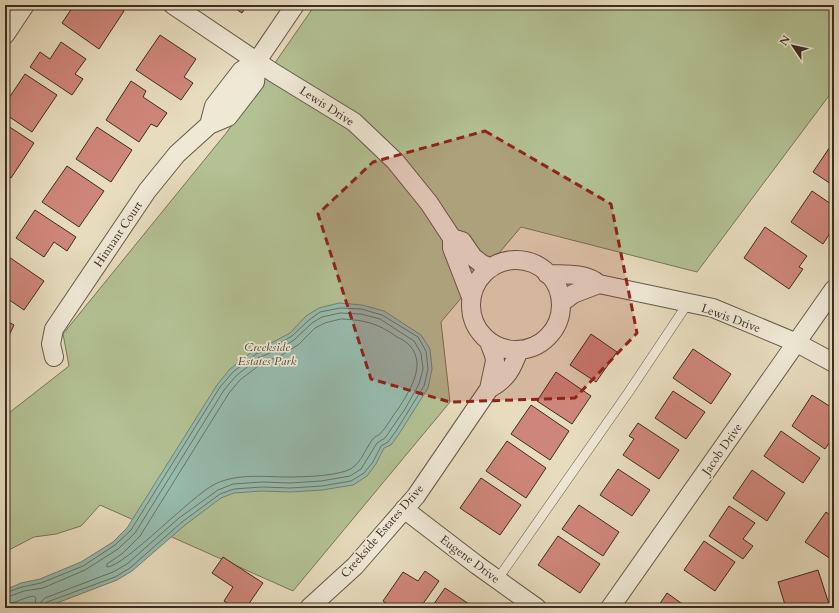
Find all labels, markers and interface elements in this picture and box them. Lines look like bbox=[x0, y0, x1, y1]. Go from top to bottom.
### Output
north arrow bbox=[773, 26, 813, 66]
text: N bbox=[776, 32, 794, 49]
street label: Lewis Drive bbox=[297, 82, 357, 130]
street label: Hinnant Court bbox=[90, 198, 146, 270]
street label: Lewis Drive bbox=[699, 300, 763, 336]
park label: Creekside Estates Park bbox=[238, 339, 296, 369]
street label: Jacob Drive bbox=[697, 420, 746, 480]
street label: Creekside Estates Drive bbox=[337, 481, 427, 581]
street label: Eugene Drive bbox=[437, 531, 503, 587]

